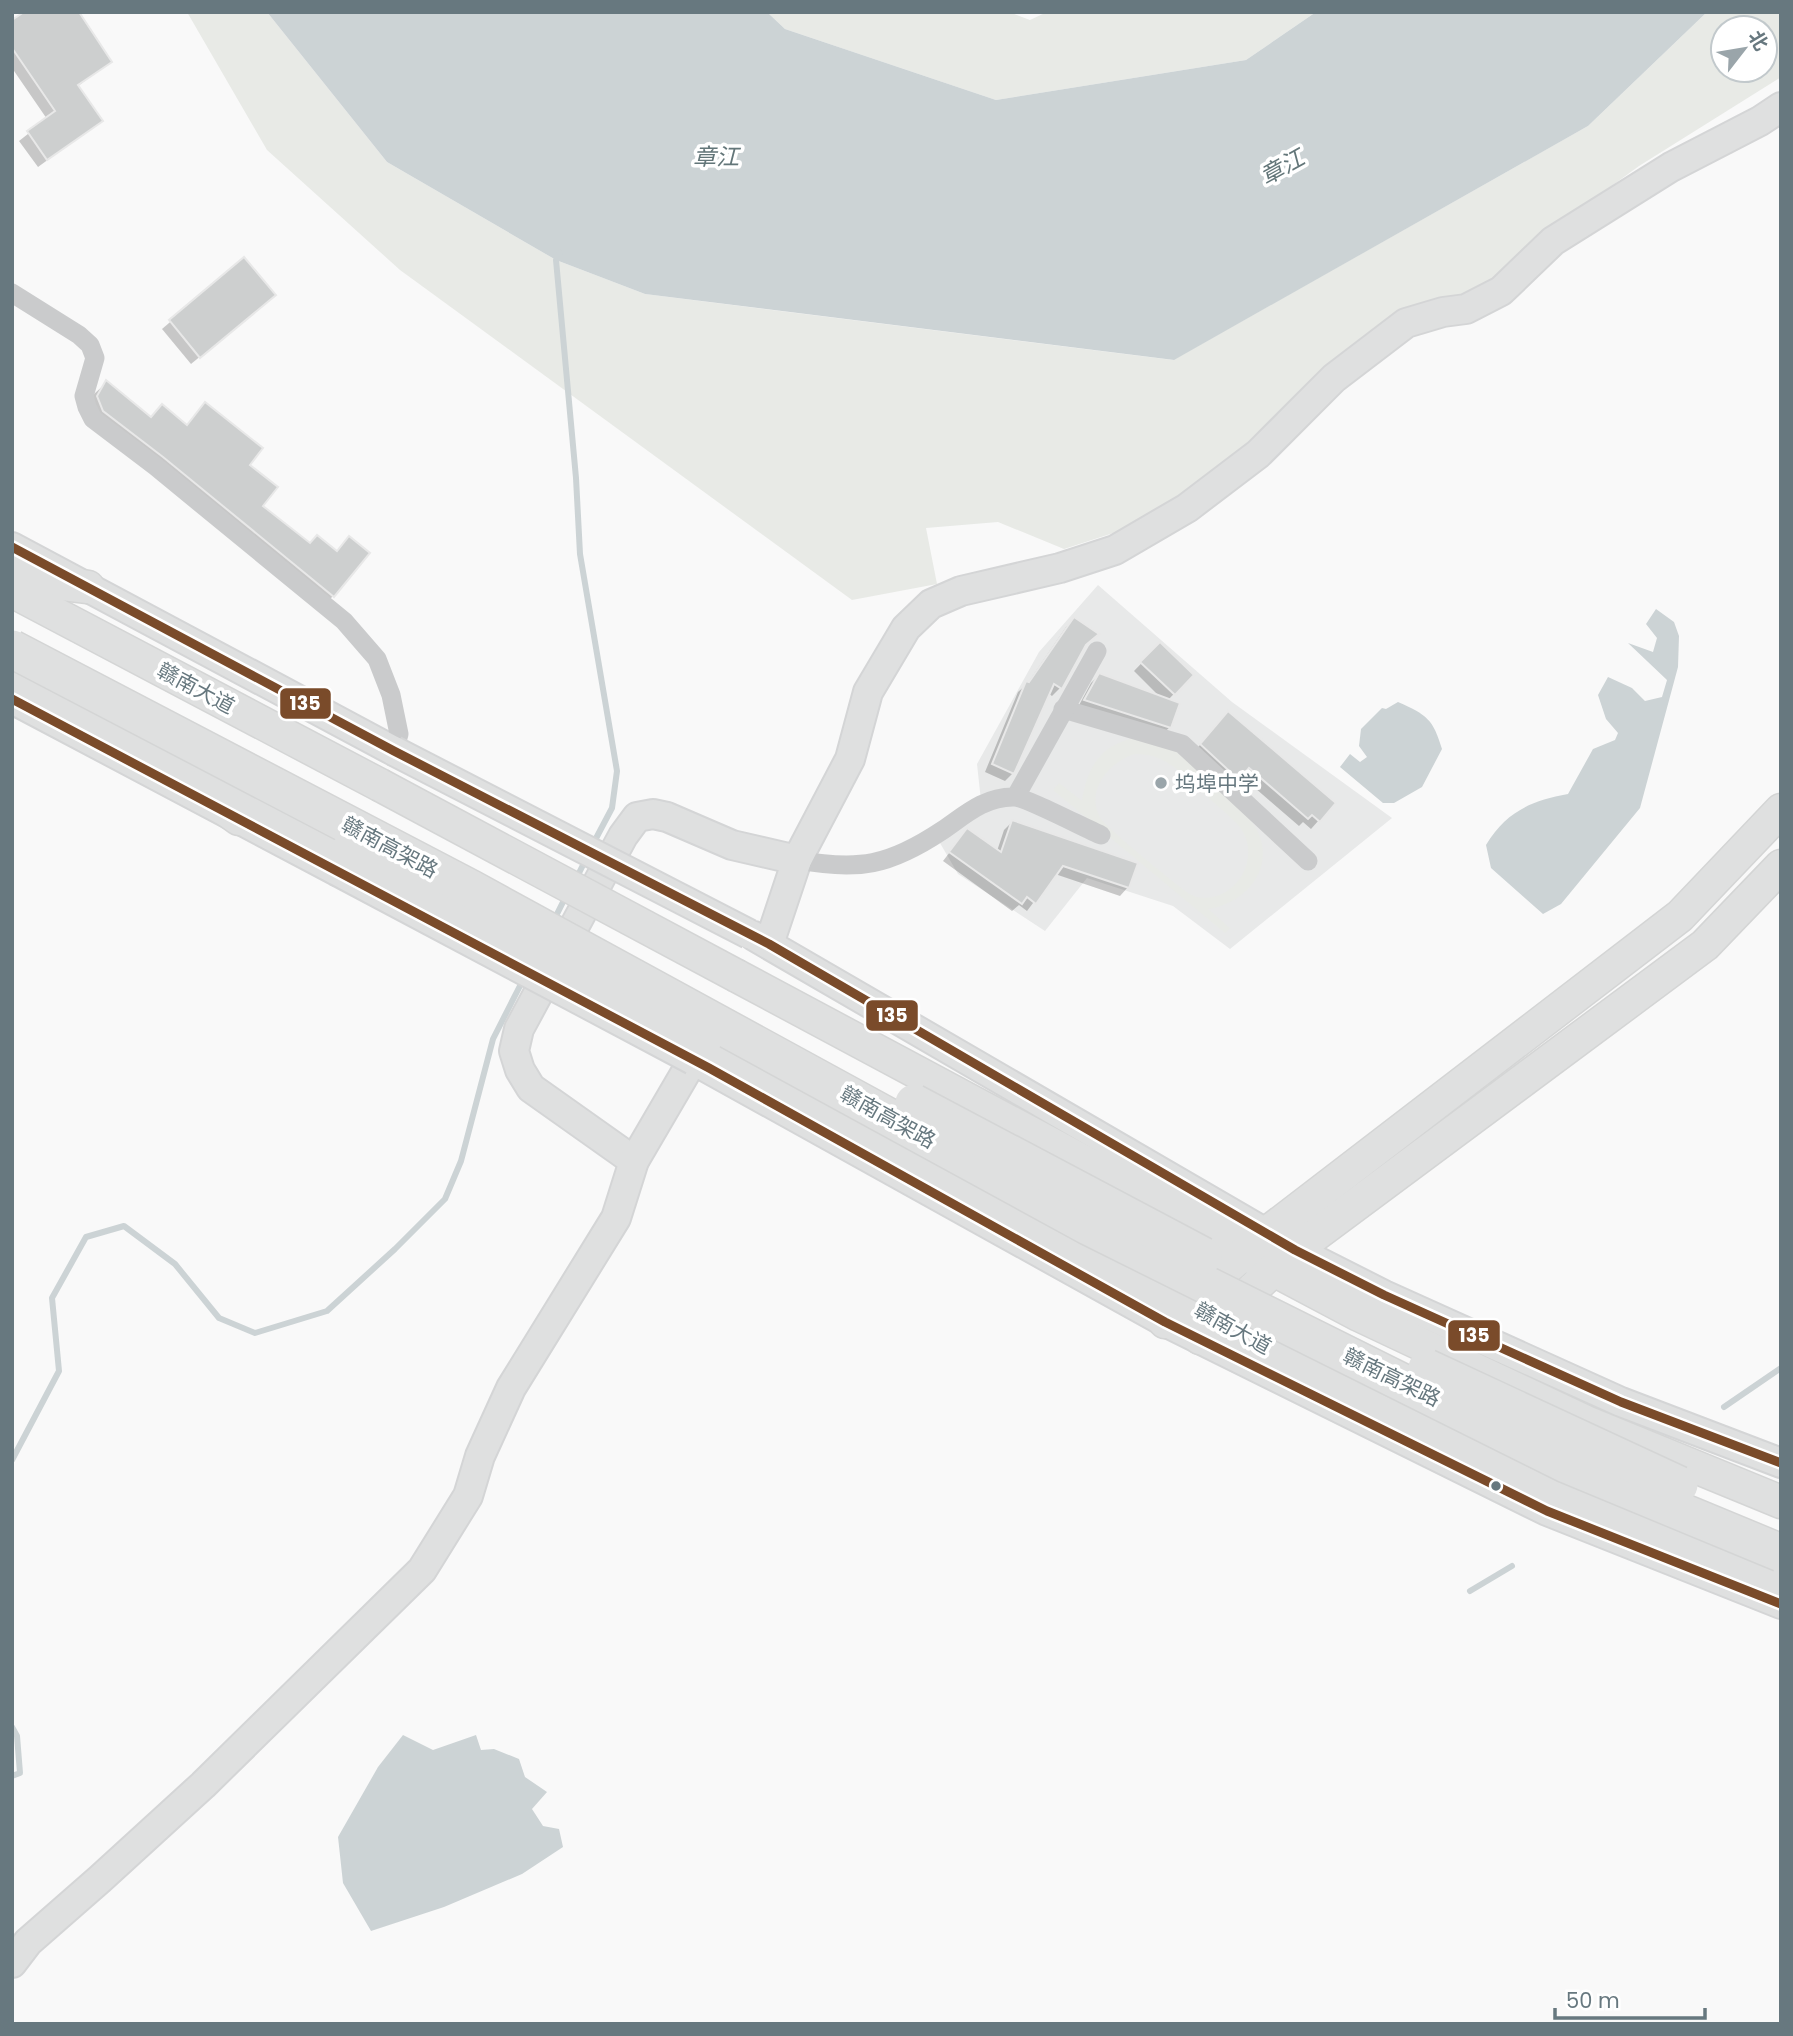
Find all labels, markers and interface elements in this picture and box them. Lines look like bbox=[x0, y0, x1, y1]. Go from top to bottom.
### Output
north arrow bbox=[1709, 14, 1779, 84]
text: 北 bbox=[1742, 25, 1775, 56]
water label: 章江 bbox=[1254, 140, 1312, 192]
water label: 章江 bbox=[693, 141, 742, 173]
street label: 赣南大道 bbox=[152, 655, 240, 721]
line badge: 135 bbox=[279, 687, 332, 720]
text: 135 bbox=[290, 690, 321, 717]
place label: 坞埠中学 bbox=[1175, 769, 1259, 798]
marker: 坞埠中学 bbox=[1153, 775, 1169, 791]
street label: 赣南高架路 bbox=[337, 810, 443, 884]
line badge: 135 bbox=[865, 999, 919, 1032]
text: 135 bbox=[877, 1002, 908, 1029]
street label: 赣南高架路 bbox=[835, 1079, 941, 1155]
street label: 赣南大道 bbox=[1189, 1295, 1277, 1361]
line badge: 135 bbox=[1447, 1319, 1501, 1352]
text: 135 bbox=[1459, 1322, 1490, 1349]
street label: 赣南高架路 bbox=[1338, 1341, 1446, 1413]
unlabelled marker bbox=[1489, 1479, 1503, 1493]
scale bar bbox=[1555, 1976, 1706, 2020]
text: 50 m bbox=[1566, 1986, 1620, 2015]

